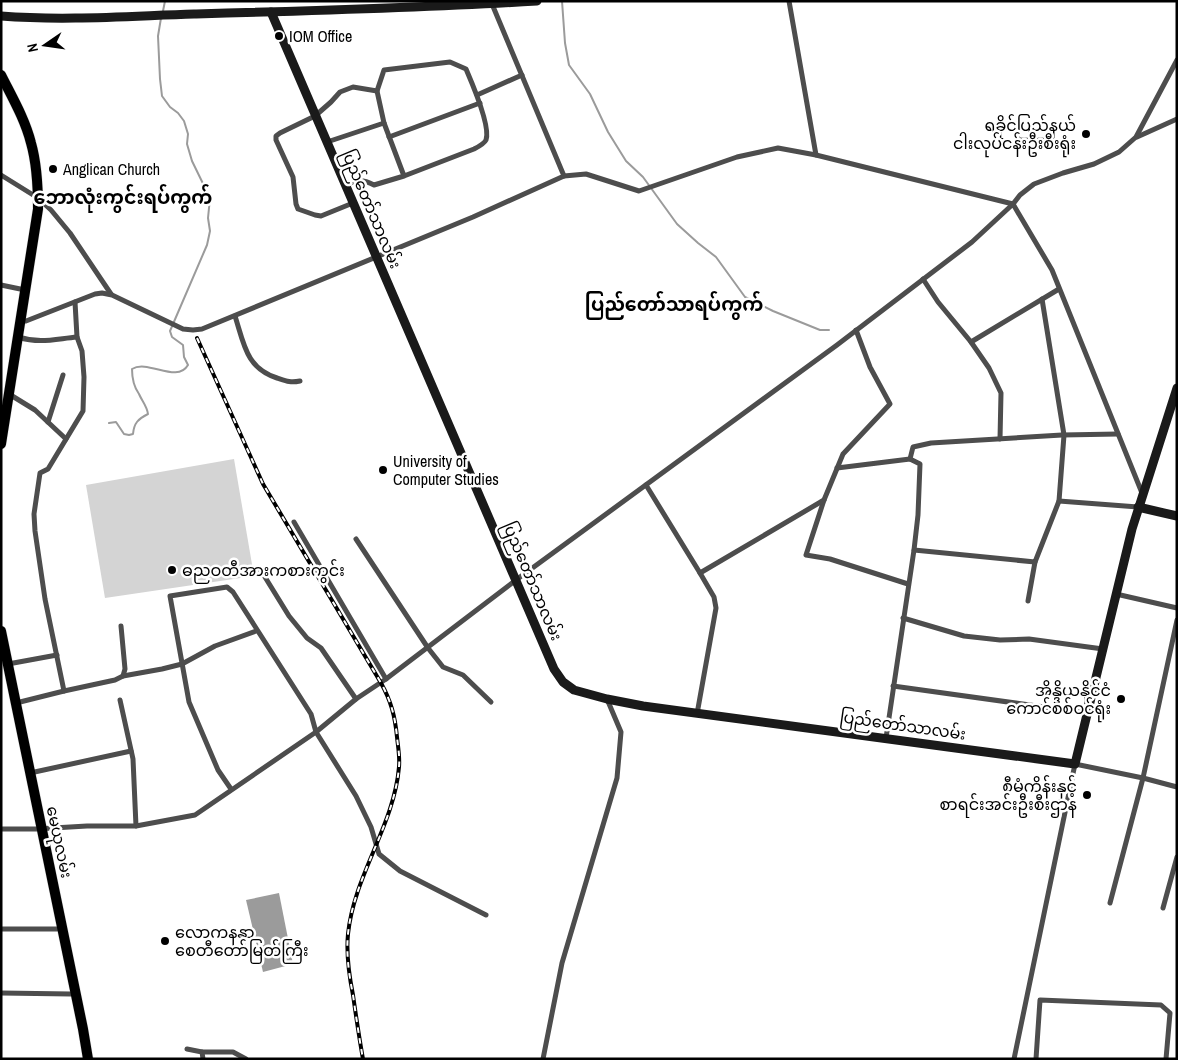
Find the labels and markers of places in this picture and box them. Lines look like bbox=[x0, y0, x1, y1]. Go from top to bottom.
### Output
place label: IOM Office bbox=[289, 25, 352, 47]
marker: IOM Office bbox=[273, 30, 285, 42]
place label: ရခိုင်ပြည်နယ် ငါးလုပ်ငန်းဦးစီးရုံး bbox=[953, 114, 1076, 158]
marker: ရခိုင်ပြည်နယ် ငါးလုပ်ငန်းဦးစီးရုံး bbox=[1080, 128, 1092, 140]
place label: Anglican Church bbox=[62, 158, 160, 180]
marker: Anglican Church bbox=[47, 163, 59, 175]
place label: University of Computer Studies bbox=[393, 450, 499, 490]
marker: University of Computer Studies bbox=[377, 464, 389, 476]
place label: ဓညဝတီအားကစားကွင်း bbox=[182, 559, 345, 584]
marker: ဓညဝတီအားကစားကွင်း bbox=[166, 564, 178, 576]
place label: အိန္ဒိယနိုင်ငံ ကောင်စစ်ဝင်ရုံး bbox=[1006, 679, 1111, 723]
marker: အိန္ဒိယနိုင်ငံ ကောင်စစ်ဝင်ရုံး bbox=[1115, 693, 1127, 705]
place label: စီမံကိန်းနှင့် စာရင်းအင်းဦးစီးဌာန bbox=[940, 775, 1077, 818]
marker: စီမံကိန်းနှင့် စာရင်းအင်းဦးစီးဌာန bbox=[1081, 789, 1093, 801]
place label: လောကနန္ဒာ စေတီတော်မြတ်ကြီး bbox=[175, 921, 308, 964]
marker: လောကနန္ဒာ စေတီတော်မြတ်ကြီး bbox=[159, 935, 171, 947]

